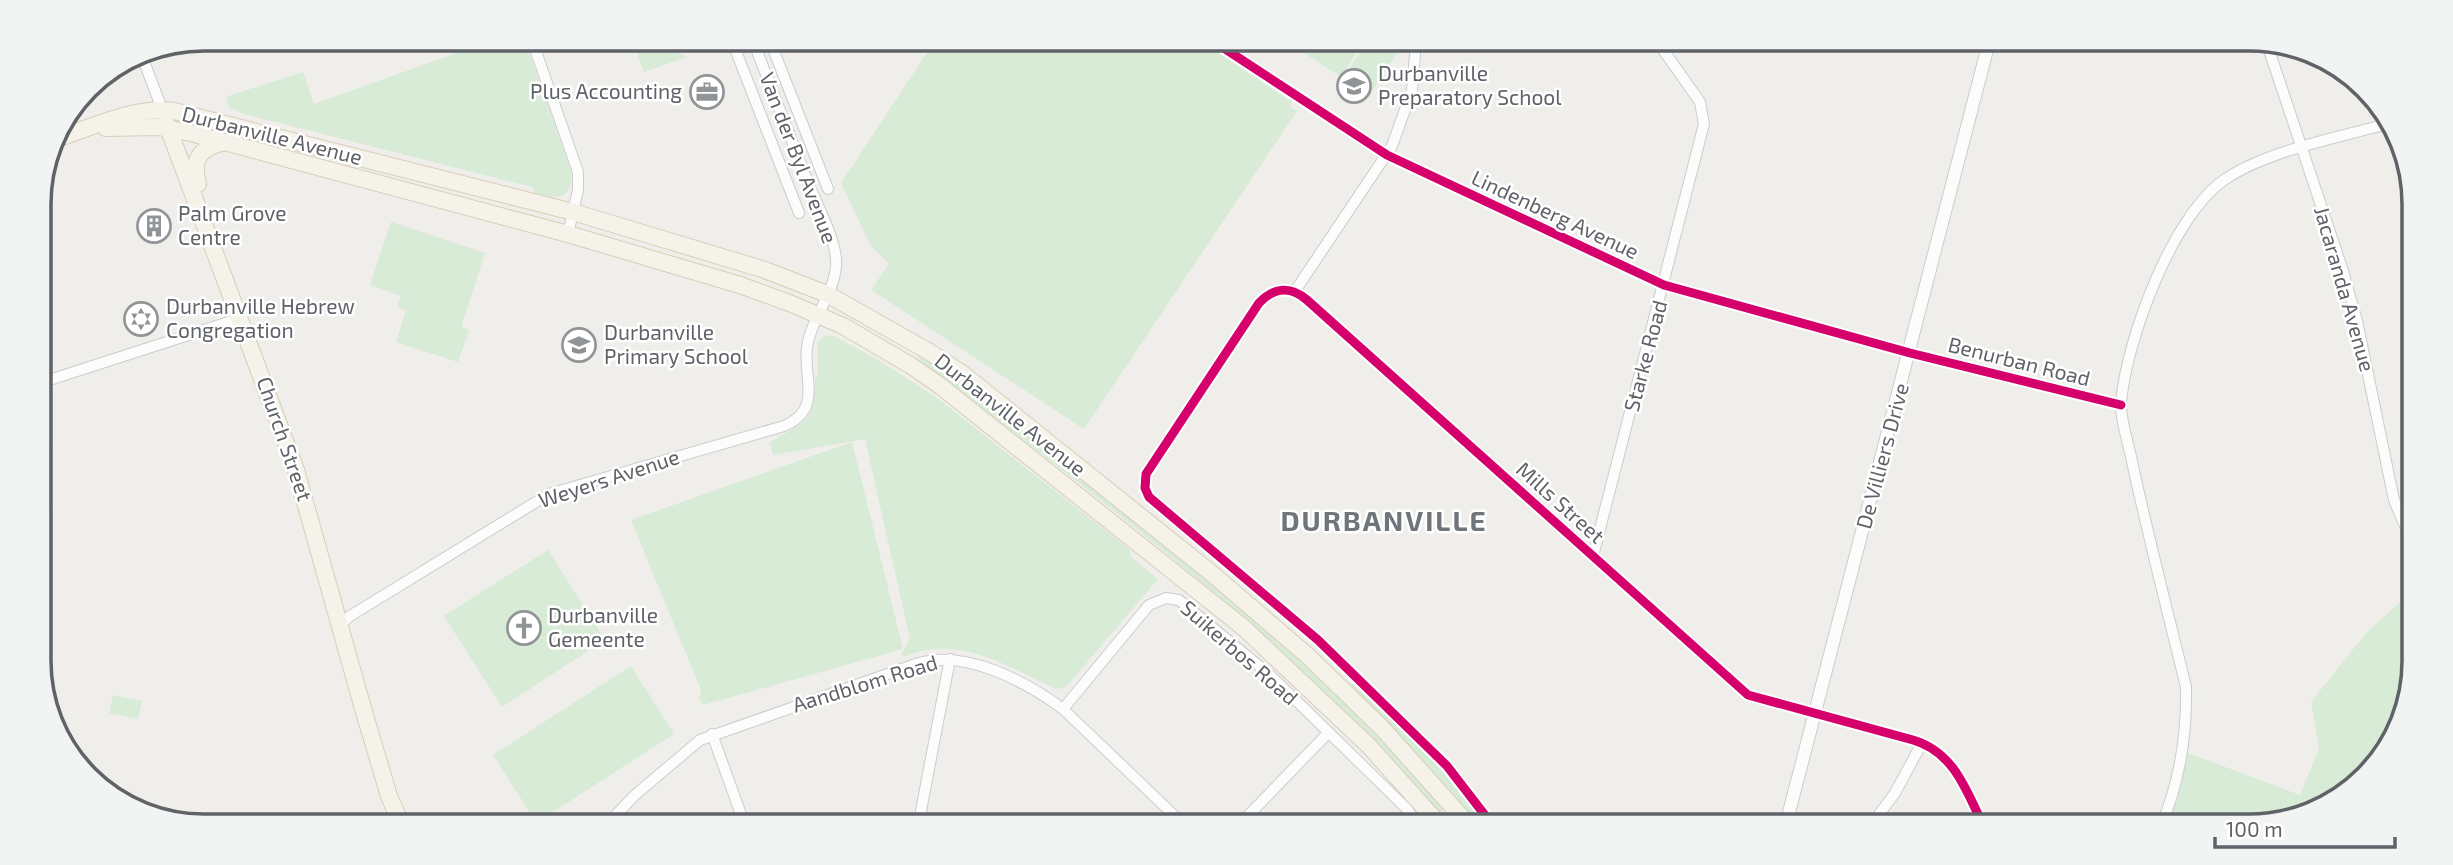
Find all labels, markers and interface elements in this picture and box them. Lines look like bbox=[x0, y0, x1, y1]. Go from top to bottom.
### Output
place label: Durbanville Preparatory School bbox=[1378, 60, 1562, 109]
school or university icon: Durbanville Preparatory School bbox=[1335, 67, 1373, 105]
street label: Van der Byl Avenue bbox=[755, 69, 843, 246]
office icon: Plus Accounting bbox=[688, 73, 726, 111]
place label: Plus Accounting bbox=[530, 78, 682, 103]
street label: Durbanville Avenue bbox=[180, 100, 365, 169]
street label: Lindenberg Avenue bbox=[1468, 164, 1643, 263]
place label: Palm Grove Centre bbox=[178, 200, 287, 249]
street label: Jacaranda Avenue bbox=[2310, 203, 2381, 374]
building icon: Palm Grove Centre bbox=[135, 207, 173, 245]
place label: Durbanville Hebrew Congregation bbox=[166, 293, 355, 342]
street label: Starke Road bbox=[1618, 297, 1671, 414]
synagogue icon: Durbanville Hebrew Congregation bbox=[122, 300, 160, 338]
place label: Durbanville Primary School bbox=[604, 319, 749, 368]
school or university icon: Durbanville Primary School bbox=[560, 326, 598, 364]
street label: Benurban Road bbox=[1946, 331, 2093, 390]
street label: Durbanville Avenue bbox=[930, 347, 1091, 481]
street label: Church Street bbox=[252, 373, 318, 504]
street label: De Villiers Drive bbox=[1850, 380, 1913, 531]
street label: Weyers Avenue bbox=[535, 443, 682, 512]
street label: Mills Street bbox=[1512, 456, 1610, 548]
district label: DURBANVILLE bbox=[1280, 503, 1488, 537]
street label: Suikerbos Road bbox=[1176, 594, 1304, 709]
place label: Durbanville Gemeente bbox=[548, 602, 658, 651]
church icon: Durbanville Gemeente bbox=[505, 609, 543, 647]
street label: Aandblom Road bbox=[789, 649, 940, 717]
scale bar bbox=[2215, 806, 2395, 850]
text: 100 m bbox=[2226, 816, 2283, 841]

